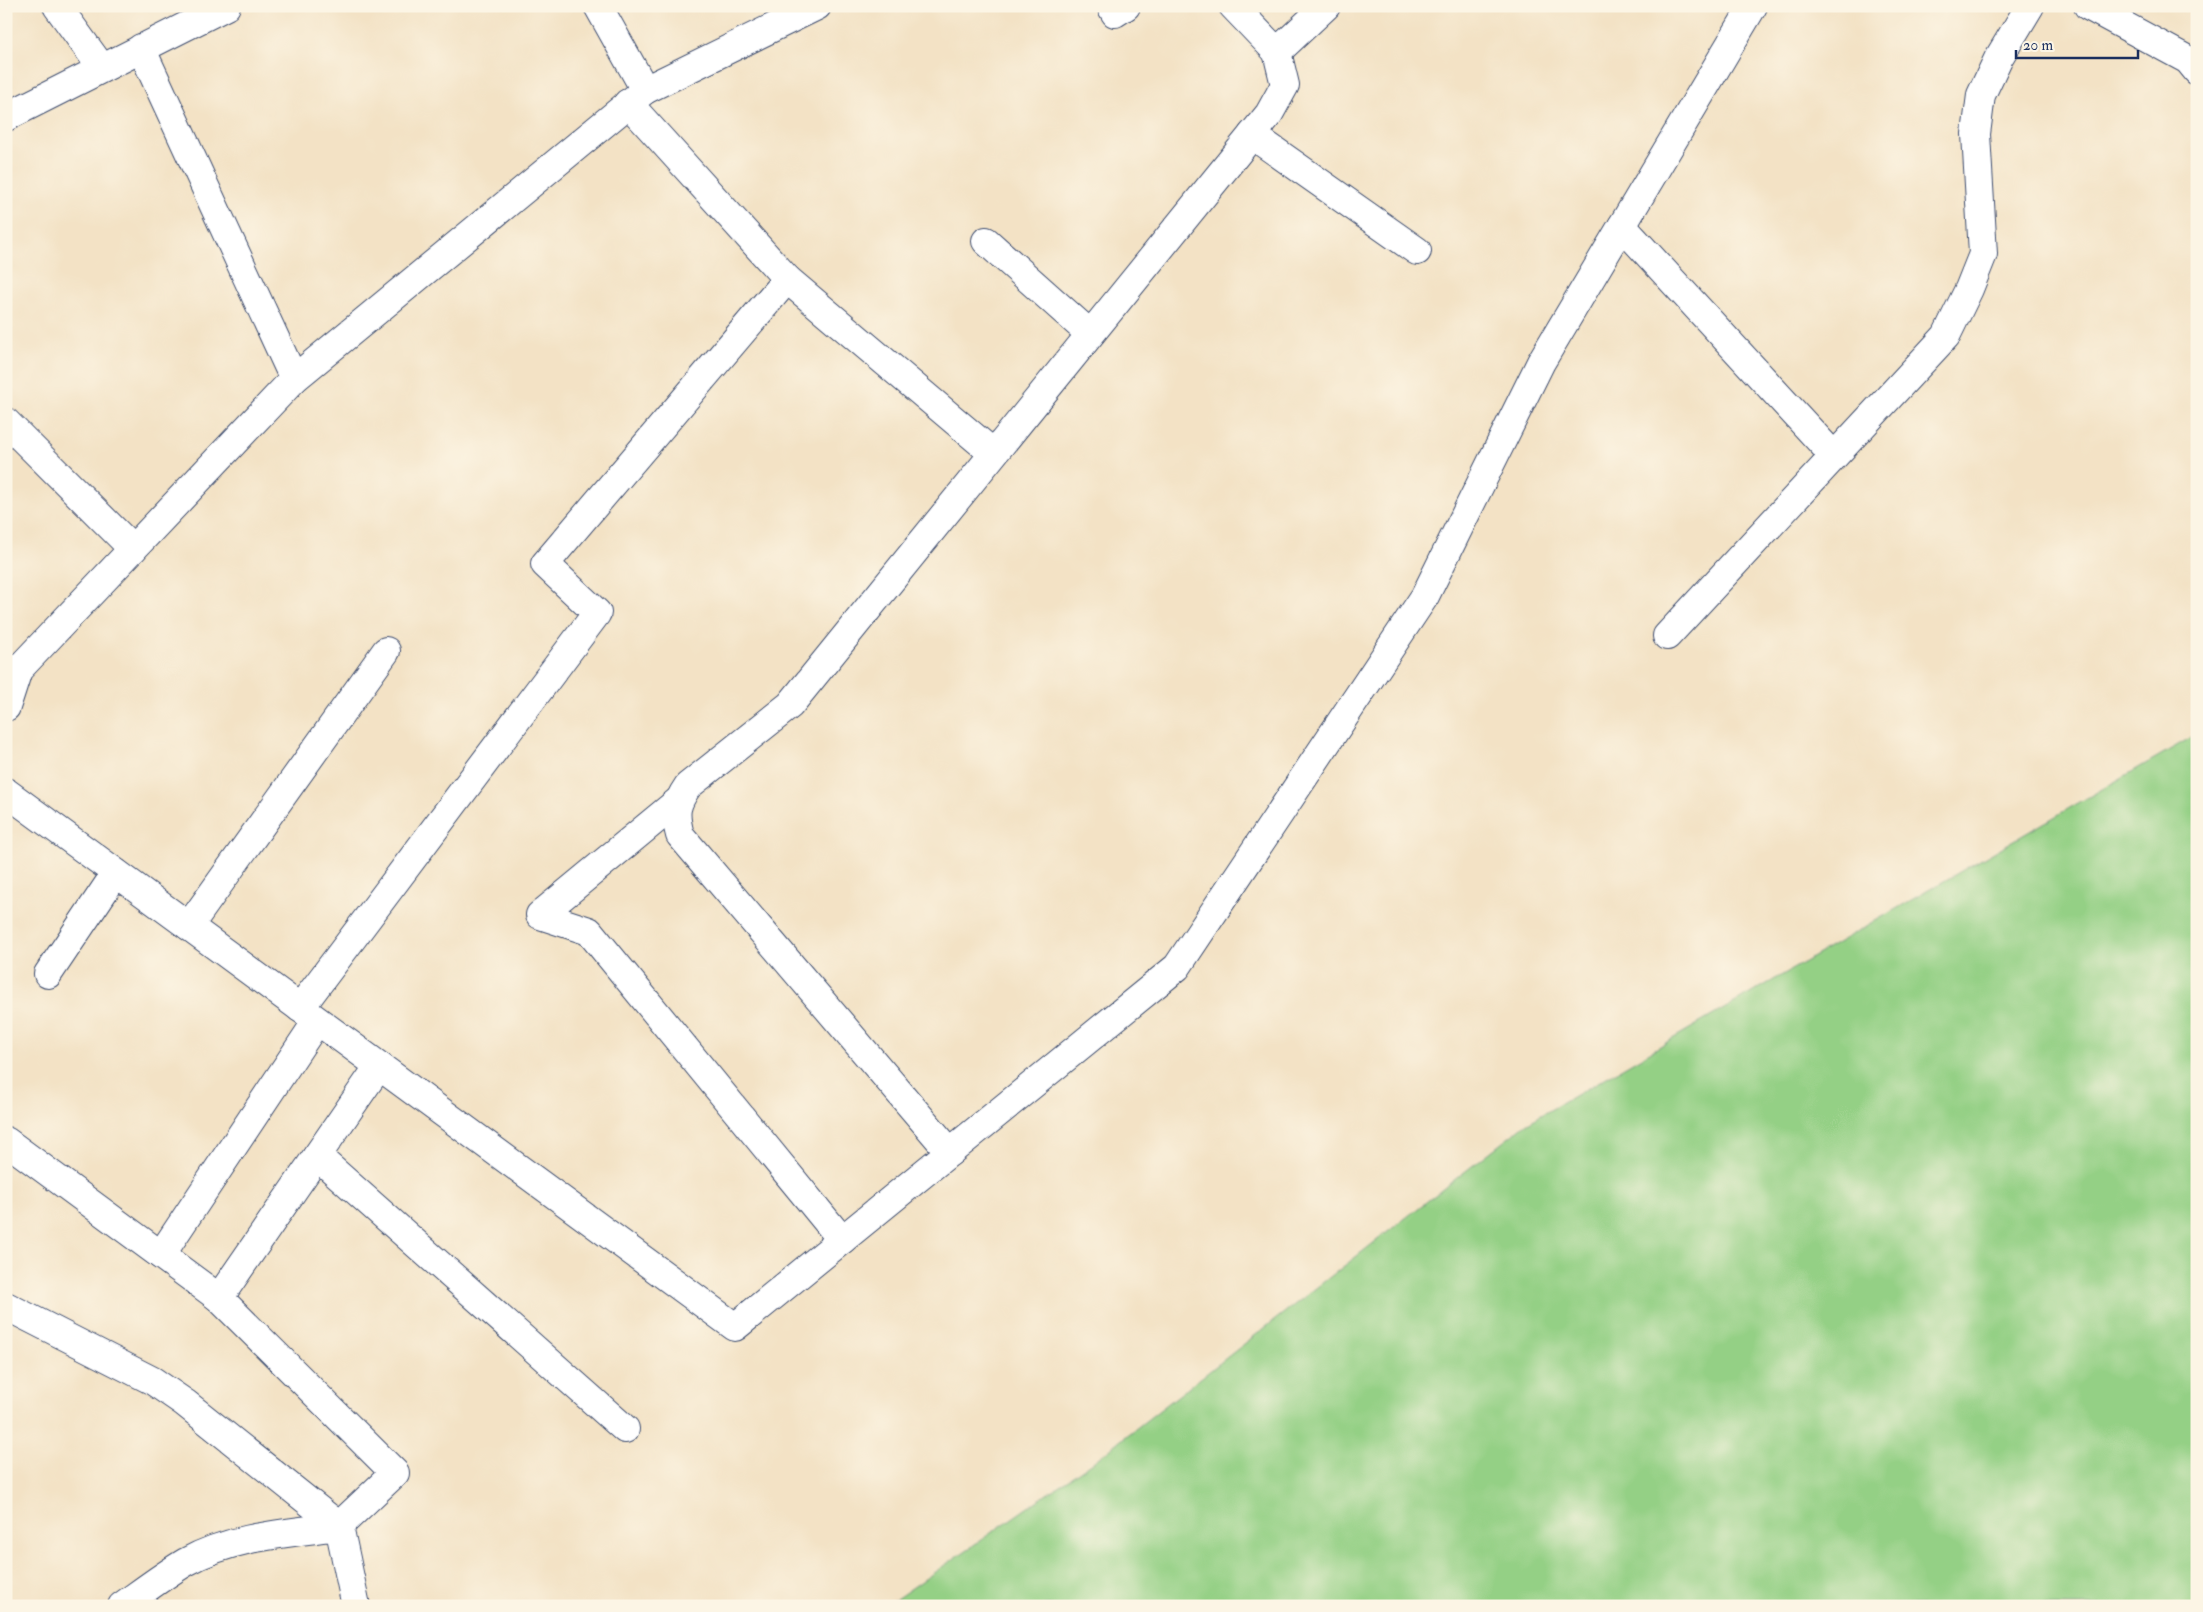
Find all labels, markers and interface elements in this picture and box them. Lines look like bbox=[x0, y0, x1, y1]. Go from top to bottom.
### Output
scale bar bbox=[2016, 28, 2138, 60]
text: 20 m bbox=[2023, 36, 2053, 55]

